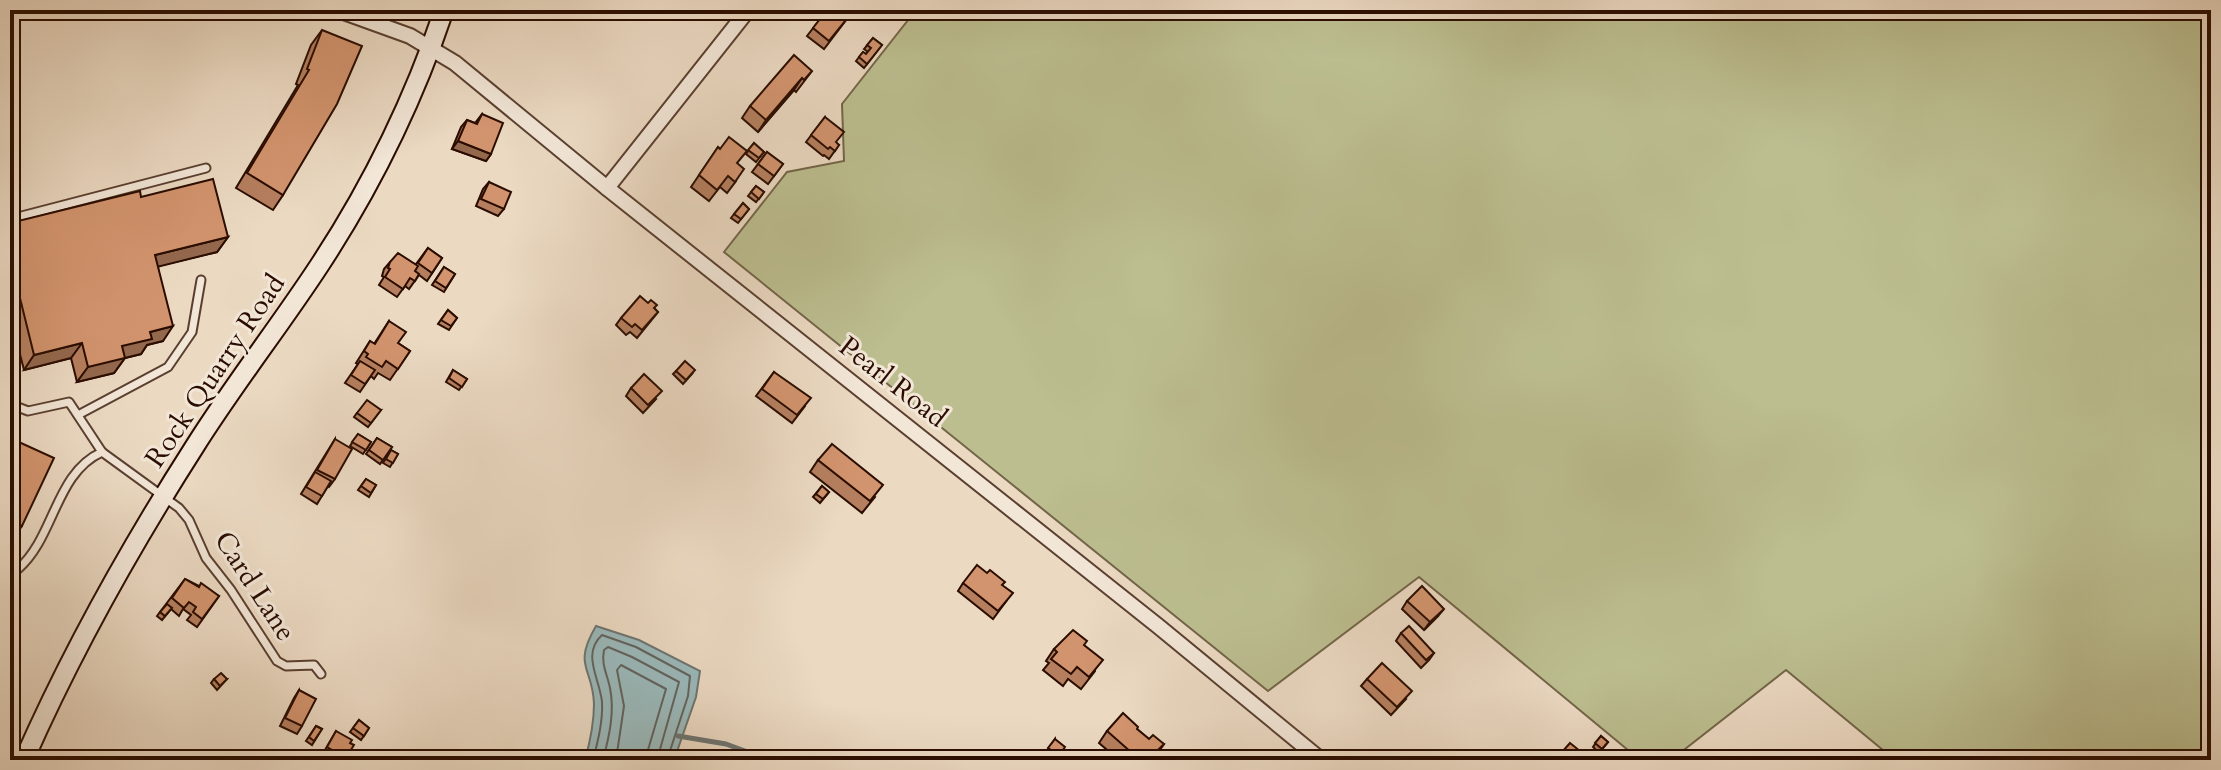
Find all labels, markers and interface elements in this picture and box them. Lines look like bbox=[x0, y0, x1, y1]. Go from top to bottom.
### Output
street label: Rock Quarry Road bbox=[136, 267, 294, 475]
street label: Pearl Road bbox=[831, 328, 955, 436]
street label: Card Lane bbox=[205, 524, 305, 648]

